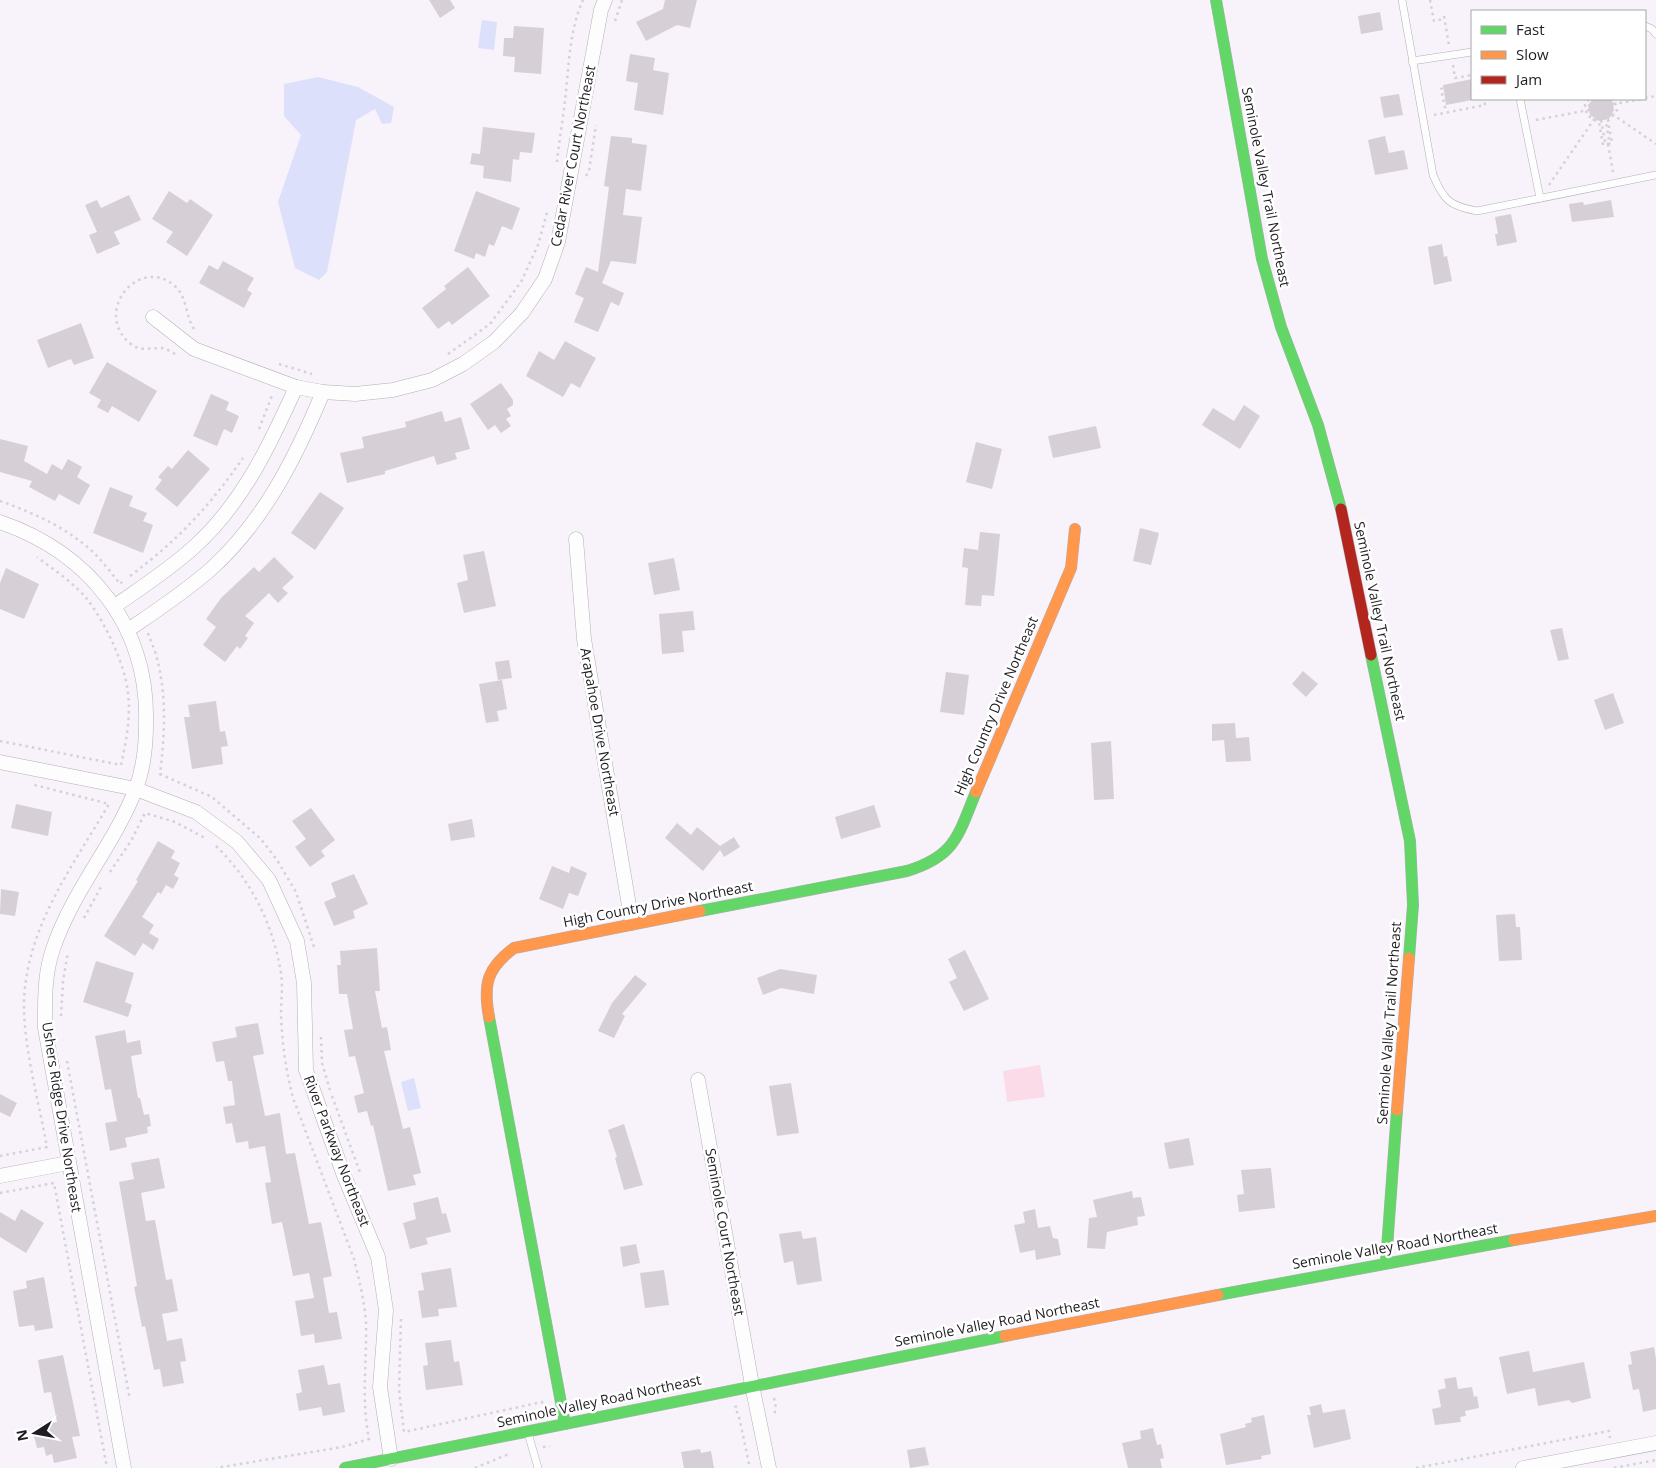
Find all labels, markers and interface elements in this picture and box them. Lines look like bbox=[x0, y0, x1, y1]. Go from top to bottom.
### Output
legend bbox=[1471, 10, 1646, 100]
text: Fast bbox=[1516, 19, 1545, 39]
text: Slow bbox=[1516, 44, 1549, 64]
street label: Cedar River Court Northeast bbox=[546, 64, 599, 248]
text: Jam bbox=[1514, 69, 1542, 89]
street label: Seminole Valley Trail Northeast bbox=[1238, 85, 1295, 288]
street label: Seminole Valley Trail Northeast bbox=[1350, 520, 1411, 722]
street label: High Country Drive Northeast bbox=[949, 613, 1042, 798]
street label: Arapahoe Drive Northeast bbox=[576, 646, 625, 818]
street label: High Country Drive Northeast bbox=[561, 876, 754, 931]
street label: Seminole Valley Trail Northeast bbox=[1372, 921, 1405, 1125]
street label: Ushers Ridge Drive Northeast bbox=[38, 1020, 87, 1214]
street label: River Parkway Northeast bbox=[300, 1072, 375, 1229]
street label: Seminole Court Northeast bbox=[701, 1147, 750, 1317]
street label: Seminole Valley Road Northeast bbox=[1291, 1218, 1499, 1273]
street label: Seminole Valley Road Northeast bbox=[893, 1292, 1101, 1351]
street label: Seminole Valley Road Northeast bbox=[495, 1370, 703, 1431]
north arrow bbox=[10, 1408, 60, 1458]
text: N bbox=[11, 1428, 32, 1443]

